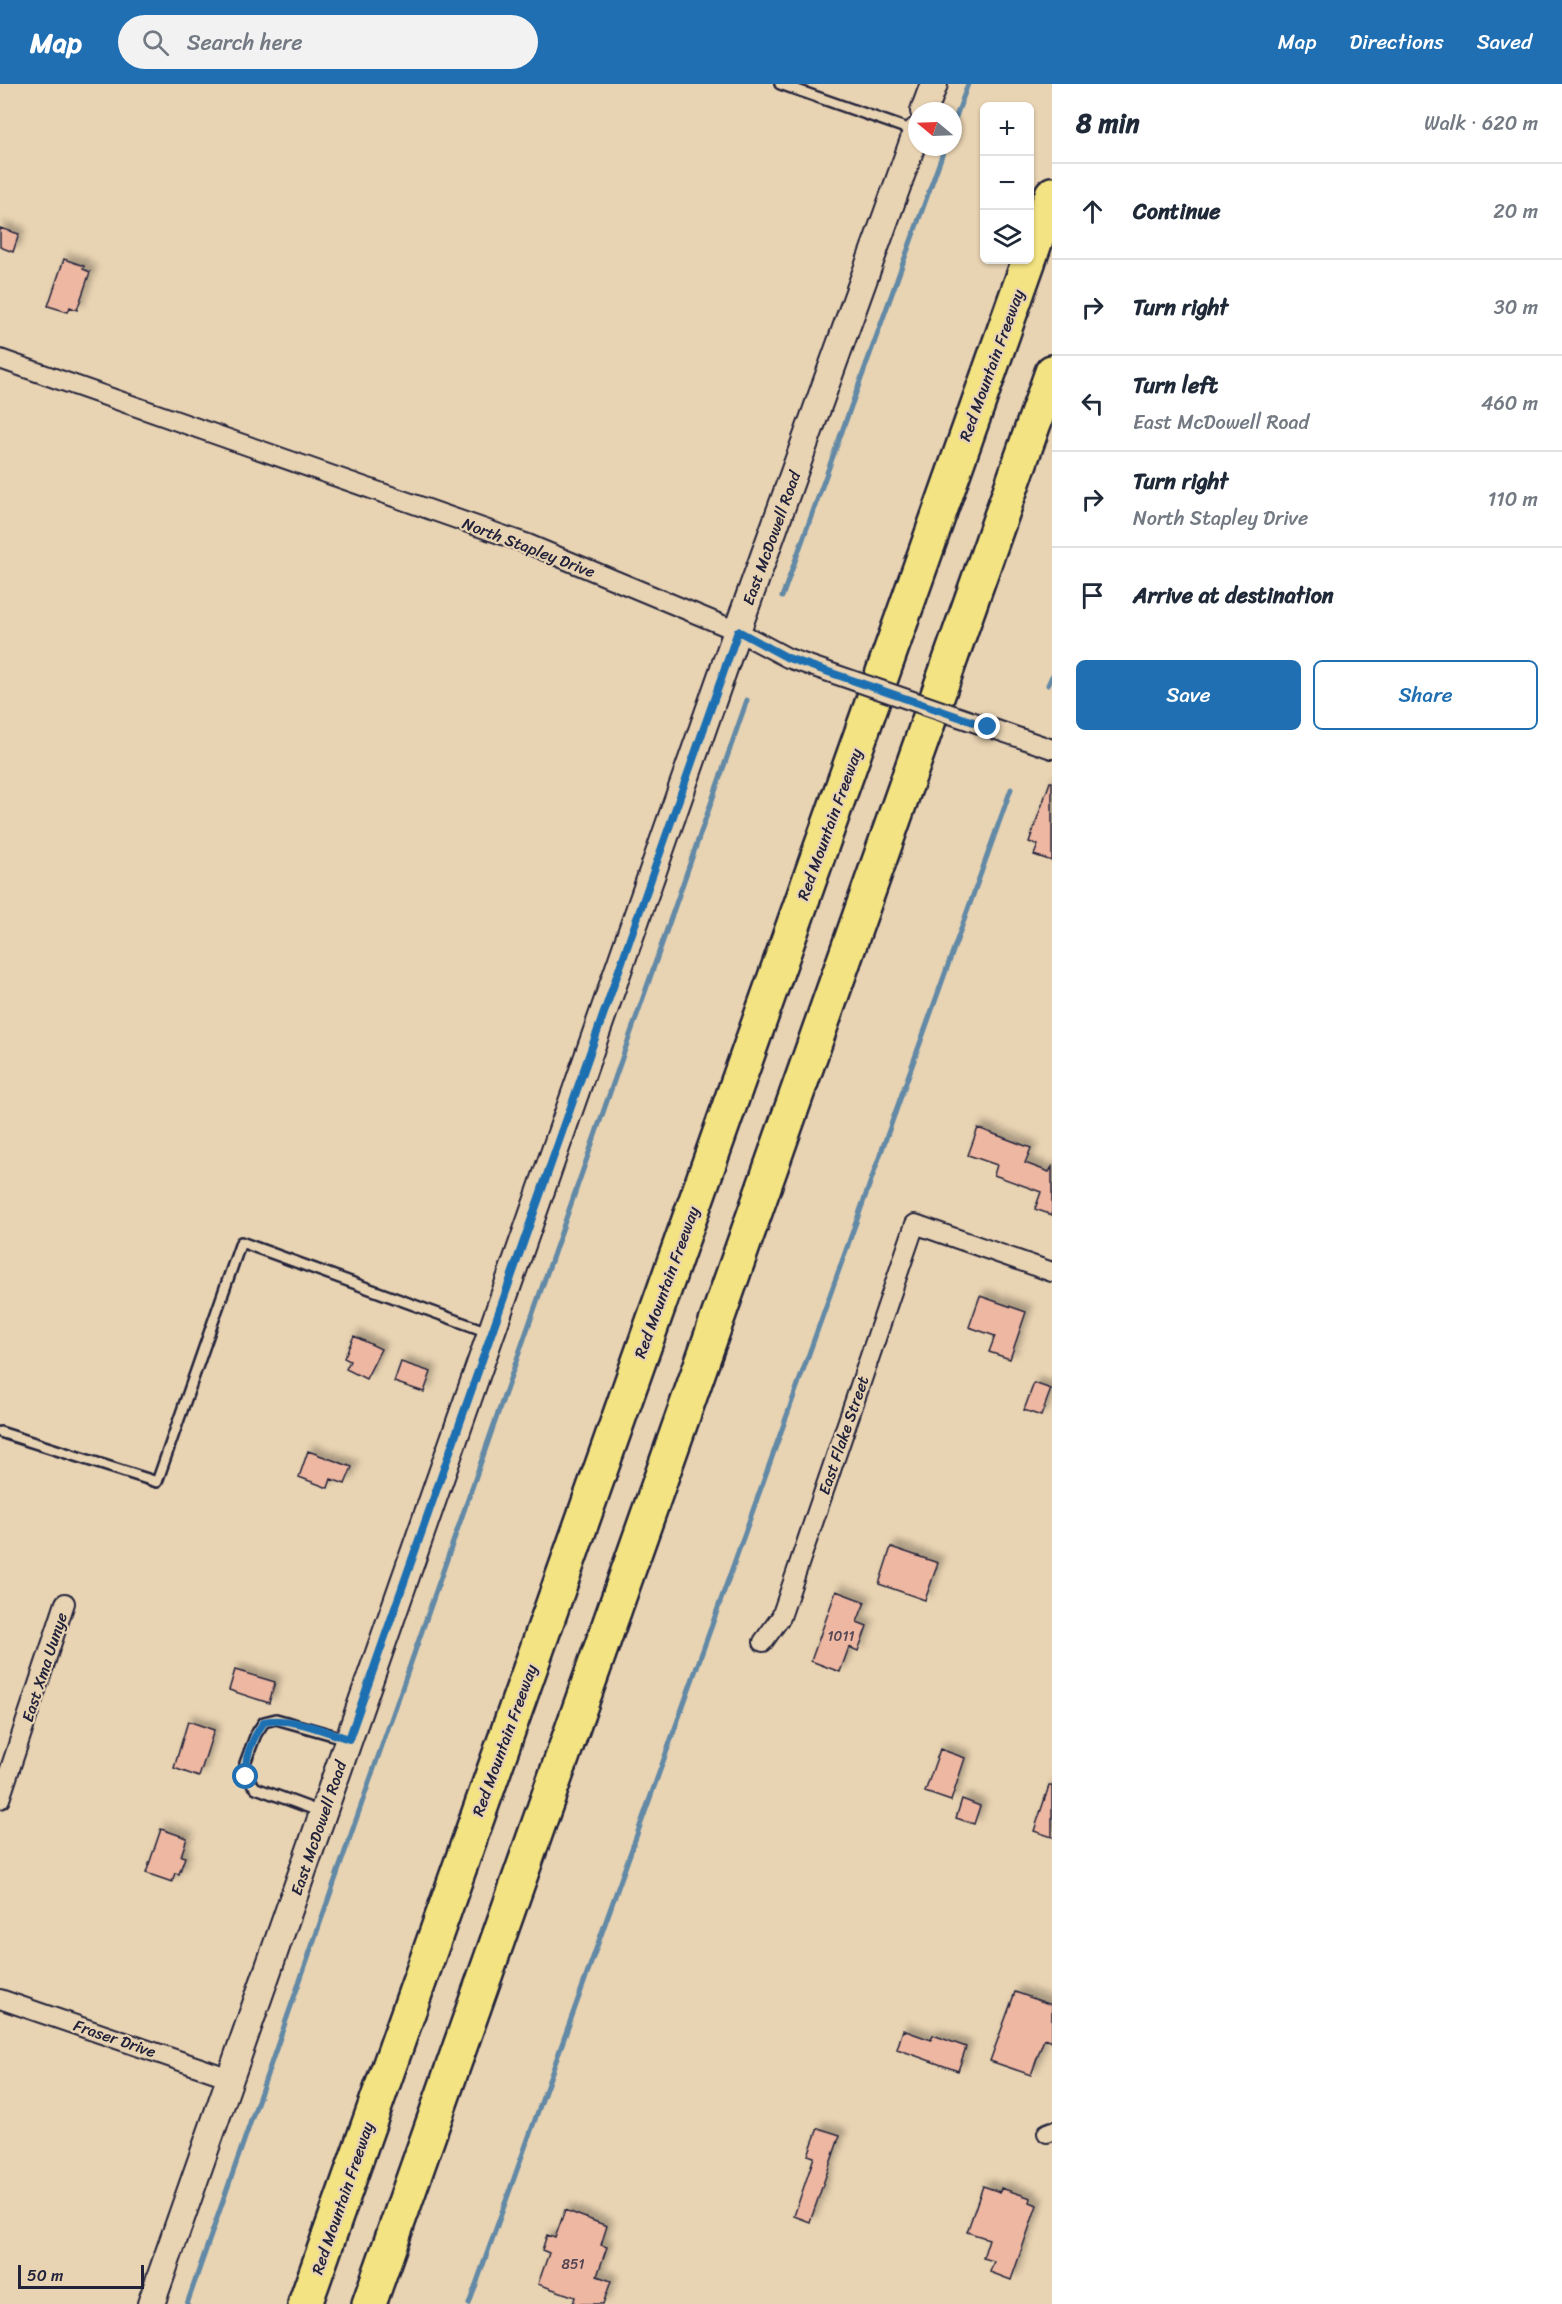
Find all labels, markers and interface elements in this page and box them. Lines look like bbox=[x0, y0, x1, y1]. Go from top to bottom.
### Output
search box bbox=[118, 15, 538, 69]
text: Map bbox=[30, 18, 82, 67]
text: Search here bbox=[187, 23, 303, 62]
text: Map bbox=[1278, 23, 1316, 61]
text: Directions bbox=[1349, 23, 1444, 61]
text: Saved bbox=[1477, 23, 1532, 61]
icon: search bbox=[139, 26, 172, 59]
text: 8 min bbox=[1076, 100, 1140, 146]
north arrow bbox=[908, 102, 962, 156]
map controls bbox=[980, 102, 1034, 264]
button: + bbox=[980, 102, 1034, 156]
text: Walk · 620 m bbox=[1424, 106, 1538, 141]
button: − bbox=[980, 156, 1034, 210]
text: Continue bbox=[1133, 192, 1221, 231]
text: 20 m bbox=[1493, 194, 1538, 229]
icon: ahead bbox=[1076, 195, 1109, 228]
button: layers bbox=[980, 210, 1034, 264]
street label: Red Mountain Freeway bbox=[951, 284, 1033, 445]
text: Turn right bbox=[1133, 288, 1228, 327]
text: 30 m bbox=[1494, 290, 1538, 325]
icon: right bbox=[1076, 291, 1109, 324]
text: Turn left bbox=[1133, 366, 1218, 405]
text: 460 m bbox=[1481, 386, 1538, 421]
icon: left bbox=[1076, 387, 1109, 420]
text: East McDowell Road bbox=[1133, 405, 1309, 440]
text: Turn right bbox=[1133, 462, 1228, 501]
street label: East McDowell Road bbox=[734, 466, 810, 609]
text: 110 m bbox=[1488, 482, 1538, 517]
icon: right bbox=[1076, 483, 1109, 516]
text: North Stapley Drive bbox=[1133, 501, 1308, 536]
street label: North Stapley Drive bbox=[458, 509, 600, 586]
text: Arrive at destination bbox=[1133, 576, 1334, 615]
icon: arrive bbox=[1076, 579, 1109, 612]
button: Save bbox=[1076, 660, 1301, 730]
button: Share bbox=[1313, 660, 1538, 730]
route end bbox=[974, 713, 1000, 739]
street label: Red Mountain Freeway bbox=[789, 743, 871, 904]
street label: Red Mountain Freeway bbox=[626, 1201, 708, 1362]
street label: East Flake Street bbox=[810, 1372, 877, 1499]
street label: East Xma Uunye bbox=[13, 1609, 76, 1726]
house number: 1011 bbox=[828, 1624, 854, 1649]
street label: Red Mountain Freeway bbox=[464, 1659, 546, 1820]
street label: East McDowell Road bbox=[282, 1755, 356, 1899]
route start bbox=[232, 1763, 258, 1789]
street label: Fraser Drive bbox=[70, 2011, 160, 2066]
street label: Red Mountain Freeway bbox=[303, 2117, 382, 2278]
house number: 851 bbox=[561, 2252, 585, 2277]
text: 50 m bbox=[27, 2261, 63, 2290]
scale bar bbox=[18, 2262, 144, 2290]

